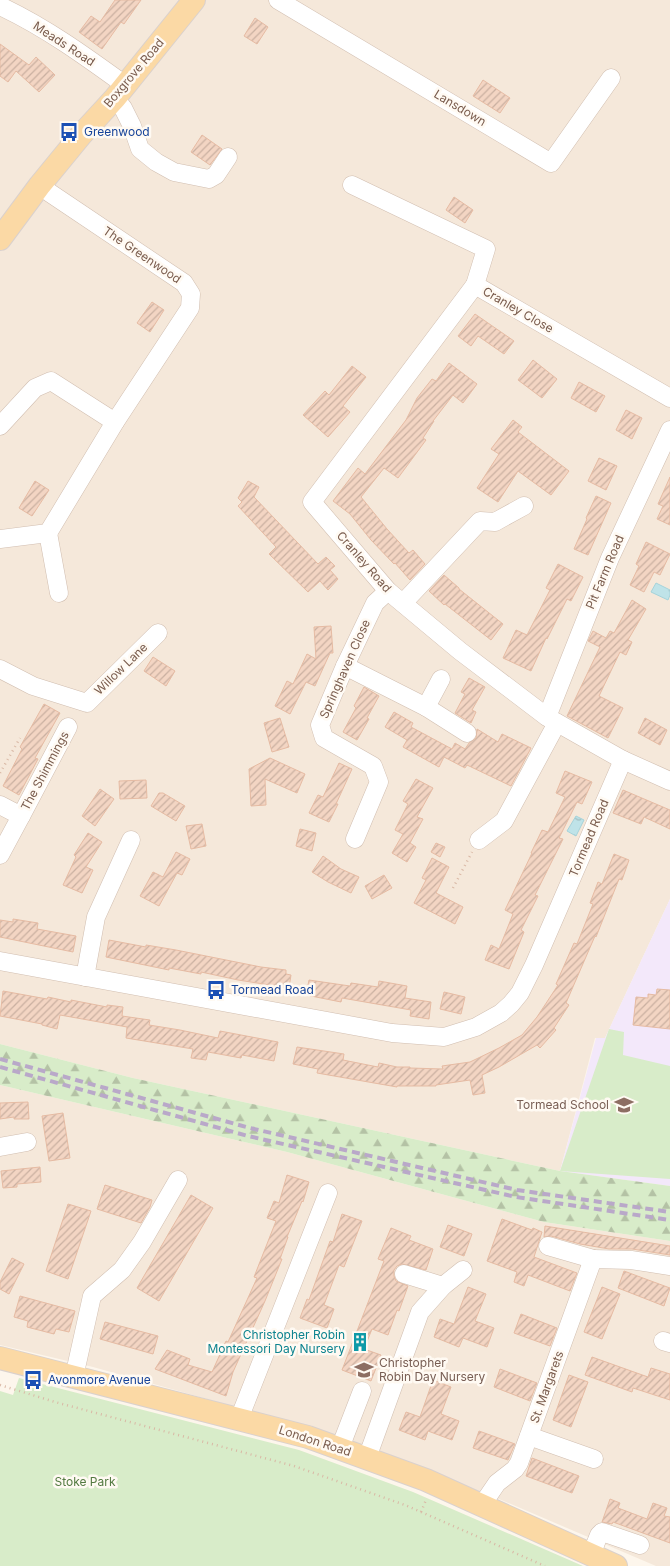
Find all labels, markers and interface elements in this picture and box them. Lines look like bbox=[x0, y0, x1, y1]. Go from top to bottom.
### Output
street label: Meads Road bbox=[31, 18, 98, 69]
street label: Boxgrove Road bbox=[100, 35, 167, 110]
street label: Lansdown bbox=[431, 86, 489, 129]
bus stop icon: Greenwood bbox=[58, 121, 80, 143]
place label: Greenwood bbox=[84, 124, 150, 139]
street label: The Greenwood bbox=[100, 223, 184, 286]
street label: Cranley Close bbox=[480, 283, 556, 336]
street label: Cranley Road bbox=[334, 528, 395, 595]
street label: Pit Farm Road bbox=[582, 533, 627, 611]
street label: Springhaven Close bbox=[316, 617, 373, 721]
street label: Willow Lane bbox=[91, 640, 150, 698]
street label: The Shimmings bbox=[17, 729, 72, 813]
street label: Tormead Road bbox=[565, 797, 612, 879]
bus stop icon: Tormead Road bbox=[205, 979, 227, 1001]
place label: Tormead Road bbox=[231, 982, 314, 997]
school or university icon: Tormead School bbox=[613, 1094, 635, 1116]
place label: Tormead School bbox=[516, 1097, 609, 1112]
place label: Christopher Robin Montessori Day Nursery bbox=[207, 1327, 345, 1356]
building icon: Christopher Robin Montessori Day Nursery bbox=[349, 1331, 371, 1353]
street label: St. Margarets bbox=[526, 1349, 567, 1425]
place label: Christopher Robin Day Nursery bbox=[379, 1355, 485, 1384]
school or university icon: Christopher Robin Day Nursery bbox=[353, 1359, 375, 1381]
bus stop icon: Avonmore Avenue bbox=[22, 1369, 44, 1391]
place label: Avonmore Avenue bbox=[48, 1372, 151, 1387]
street label: London Road bbox=[277, 1422, 353, 1459]
park label: Stoke Park bbox=[54, 1474, 116, 1489]

